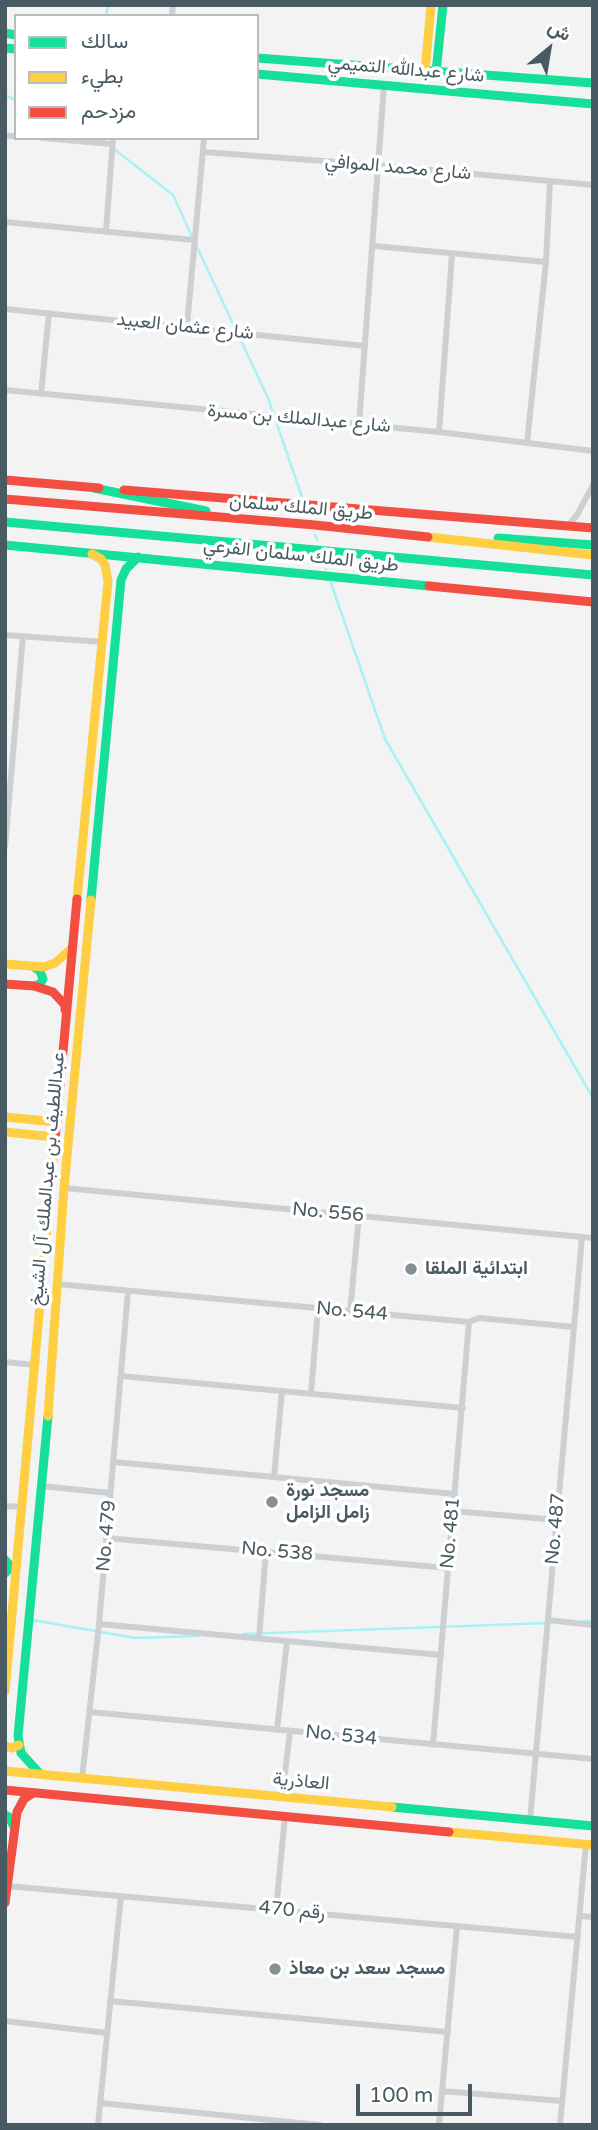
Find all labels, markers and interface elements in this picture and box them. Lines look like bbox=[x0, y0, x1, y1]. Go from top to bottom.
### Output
legend bbox=[14, 14, 259, 140]
north arrow bbox=[514, 14, 584, 84]
text: ش bbox=[544, 16, 575, 46]
text: سالك bbox=[81, 29, 128, 54]
street label: شارع عبدالله التميمي bbox=[327, 52, 485, 88]
text: بطيء bbox=[81, 64, 124, 89]
text: مزدحم bbox=[81, 99, 136, 124]
street label: شارع محمد الموافي bbox=[324, 150, 472, 186]
street label: شارع عثمان العبيد bbox=[115, 308, 255, 346]
street label: شارع عبدالملك بن مسرة bbox=[206, 400, 392, 438]
street label: طريق الملك سلمان bbox=[228, 490, 374, 526]
street label: طريق الملك سلمان الفرعي bbox=[202, 534, 400, 578]
street label: عبداللطيف بن عبدالملك آل الشيخ bbox=[26, 1051, 70, 1307]
street label: No. 556 bbox=[291, 1199, 365, 1227]
place label: ابتدائية الملقا bbox=[425, 1258, 528, 1280]
marker: ابتدائية الملقا bbox=[403, 1261, 419, 1277]
street label: No. 544 bbox=[315, 1298, 389, 1326]
place label: مسجد نورة زامل الزامل bbox=[286, 1480, 370, 1524]
street label: No. 487 bbox=[542, 1492, 570, 1566]
marker: مسجد نورة زامل الزامل bbox=[264, 1494, 280, 1510]
street label: No. 481 bbox=[437, 1496, 465, 1570]
street label: No. 479 bbox=[93, 1499, 121, 1573]
street label: No. 538 bbox=[240, 1538, 314, 1566]
street label: No. 534 bbox=[304, 1721, 378, 1751]
street label: العاذرية bbox=[272, 1768, 330, 1796]
street label: رقم 470 bbox=[258, 1897, 326, 1925]
place label: مسجد سعد بن معاذ bbox=[289, 1958, 445, 1980]
marker: مسجد سعد بن معاذ bbox=[267, 1961, 283, 1977]
scale bar bbox=[360, 2070, 476, 2114]
text: 100 m bbox=[369, 2083, 433, 2108]

